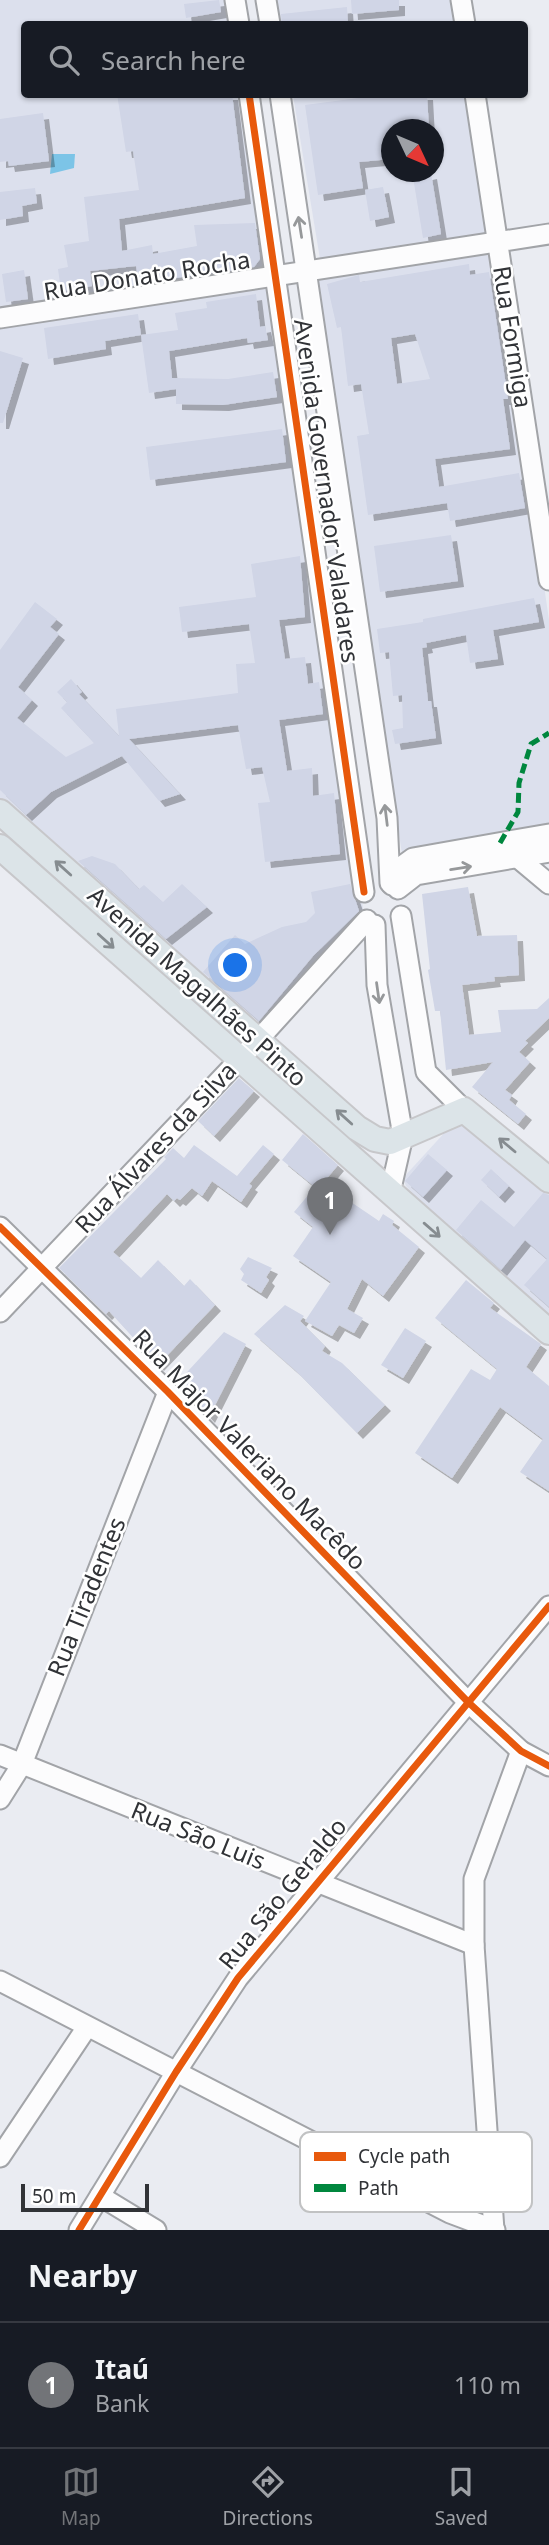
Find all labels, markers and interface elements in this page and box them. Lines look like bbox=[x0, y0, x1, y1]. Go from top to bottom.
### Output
search box bbox=[21, 21, 528, 98]
icon: search bbox=[45, 41, 83, 79]
text: Search here bbox=[101, 42, 246, 78]
north arrow bbox=[381, 119, 444, 182]
one-way arrow bbox=[293, 216, 306, 239]
street label: Rua Donato Rocha bbox=[41, 242, 252, 307]
street label: Rua Formiga bbox=[486, 263, 541, 410]
street label: Avenida Governador Valadares bbox=[287, 317, 368, 665]
one-way arrow bbox=[380, 805, 393, 827]
one-way arrow bbox=[55, 860, 73, 876]
one-way arrow bbox=[449, 861, 472, 874]
street label: Avenida Magalhães Pinto bbox=[81, 878, 315, 1093]
one-way arrow bbox=[97, 933, 115, 949]
your location bbox=[218, 948, 252, 982]
one-way arrow bbox=[372, 981, 385, 1004]
street label: Rua Álvares da Silva bbox=[67, 1054, 243, 1240]
one-way arrow bbox=[336, 1108, 353, 1125]
one-way arrow bbox=[498, 1137, 516, 1153]
pin: 1 bbox=[307, 1177, 353, 1235]
one-way arrow bbox=[423, 1222, 441, 1238]
street label: Rua Major Valeriano Macêdo bbox=[126, 1321, 374, 1577]
street label: Rua Tiradentes bbox=[39, 1512, 133, 1681]
street label: Rua São Luis bbox=[127, 1793, 271, 1876]
street label: Rua São Geraldo bbox=[210, 1810, 353, 1976]
legend bbox=[300, 2132, 532, 2212]
text: Cycle path bbox=[358, 2143, 450, 2169]
text: Path bbox=[358, 2175, 399, 2201]
scale bar bbox=[21, 2181, 149, 2213]
text: 50 m bbox=[32, 2183, 76, 2209]
text: Nearby bbox=[28, 2255, 137, 2296]
text: Itaú bbox=[95, 2351, 149, 2387]
text: 1 bbox=[44, 2369, 58, 2401]
text: 110 m bbox=[454, 2369, 521, 2401]
text: Bank bbox=[95, 2387, 149, 2419]
tab: Map bbox=[61, 2463, 101, 2531]
tab: Directions bbox=[223, 2463, 313, 2531]
tab: Saved bbox=[435, 2463, 488, 2531]

